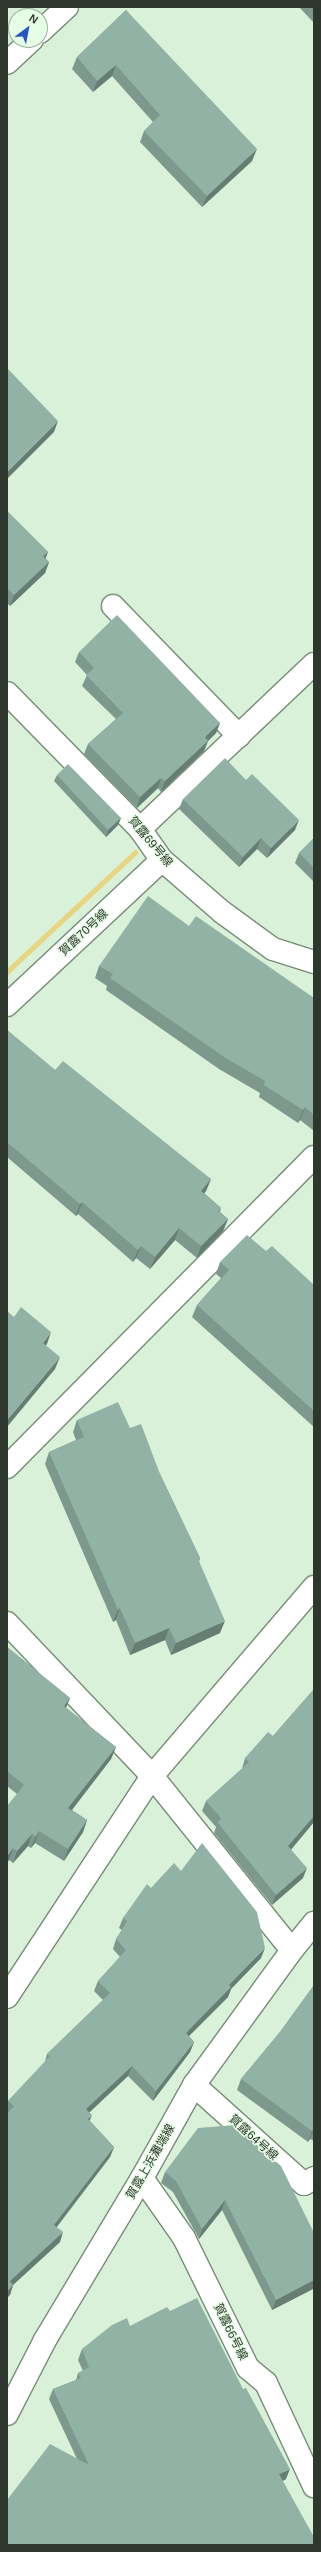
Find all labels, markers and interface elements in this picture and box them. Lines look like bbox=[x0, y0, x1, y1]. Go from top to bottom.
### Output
north arrow bbox=[8, 8, 48, 48]
text: N bbox=[27, 11, 40, 26]
street label: 賀露69号線 bbox=[125, 814, 175, 870]
street label: 賀露70号線 bbox=[57, 907, 111, 959]
street label: 賀露64号線 bbox=[225, 2112, 281, 2164]
street label: 賀露上浜灘端線 bbox=[124, 2122, 178, 2202]
street label: 賀露66号線 bbox=[210, 2301, 250, 2363]

